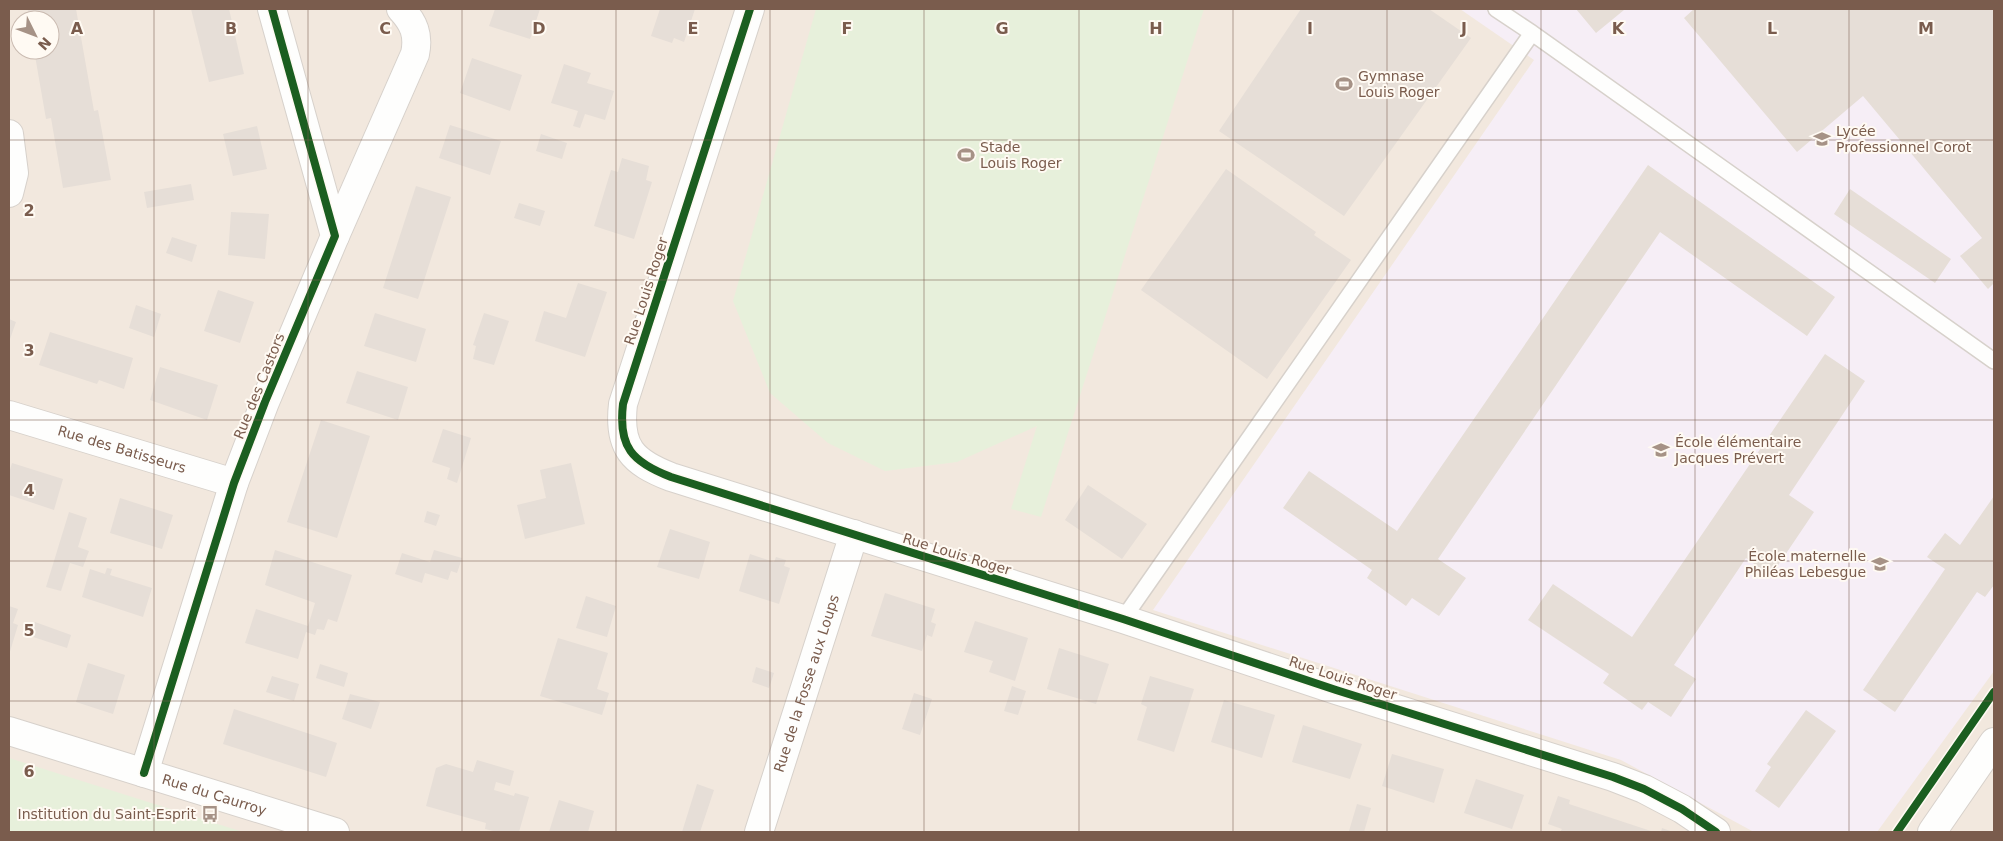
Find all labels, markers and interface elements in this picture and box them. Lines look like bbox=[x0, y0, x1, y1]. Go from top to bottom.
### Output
north arrow bbox=[10, 10, 60, 60]
text: A bbox=[71, 19, 84, 38]
text: B bbox=[225, 19, 237, 38]
text: C bbox=[379, 19, 391, 38]
text: D bbox=[532, 19, 546, 38]
text: E bbox=[688, 19, 698, 38]
text: F bbox=[842, 19, 852, 38]
text: G bbox=[995, 19, 1009, 38]
text: H bbox=[1149, 19, 1163, 38]
text: I bbox=[1307, 19, 1313, 38]
text: J bbox=[1460, 19, 1467, 38]
text: K bbox=[1612, 19, 1625, 38]
text: L bbox=[1767, 19, 1777, 38]
text: M bbox=[1918, 19, 1934, 38]
text: N bbox=[35, 34, 55, 53]
place label: Gymnase Louis Roger bbox=[1358, 68, 1440, 100]
sports icon: Gymnase Louis Roger bbox=[1334, 74, 1354, 94]
place label: Lycée Professionnel Corot bbox=[1836, 123, 1972, 155]
school or university icon: Lycée Professionnel Corot bbox=[1812, 129, 1832, 149]
place label: Stade Louis Roger bbox=[980, 139, 1062, 171]
sports icon: Stade Louis Roger bbox=[956, 145, 976, 165]
text: 2 bbox=[23, 201, 35, 220]
street label: Rue Louis Roger bbox=[621, 235, 671, 347]
street label: Rue des Castors bbox=[230, 331, 288, 441]
text: 3 bbox=[23, 341, 35, 360]
street label: Rue des Batisseurs bbox=[56, 422, 188, 476]
place label: École élémentaire Jacques Prévert bbox=[1674, 434, 1801, 466]
school or university icon: École élémentaire Jacques Prévert bbox=[1651, 440, 1671, 460]
text: 4 bbox=[23, 481, 35, 500]
street label: Rue Louis Roger bbox=[901, 530, 1013, 578]
place label: École maternelle Philéas Lebesgue bbox=[1745, 548, 1866, 580]
school or university icon: École maternelle Philéas Lebesgue bbox=[1870, 554, 1890, 574]
street label: Rue de la Fosse aux Loups bbox=[771, 593, 842, 774]
text: 5 bbox=[23, 621, 35, 640]
street label: Rue Louis Roger bbox=[1287, 653, 1399, 703]
text: 6 bbox=[23, 762, 35, 781]
street label: Rue du Caurroy bbox=[160, 771, 268, 818]
bus stop icon: Institution du Saint-Esprit bbox=[200, 804, 220, 824]
place label: Institution du Saint-Esprit bbox=[18, 806, 197, 822]

